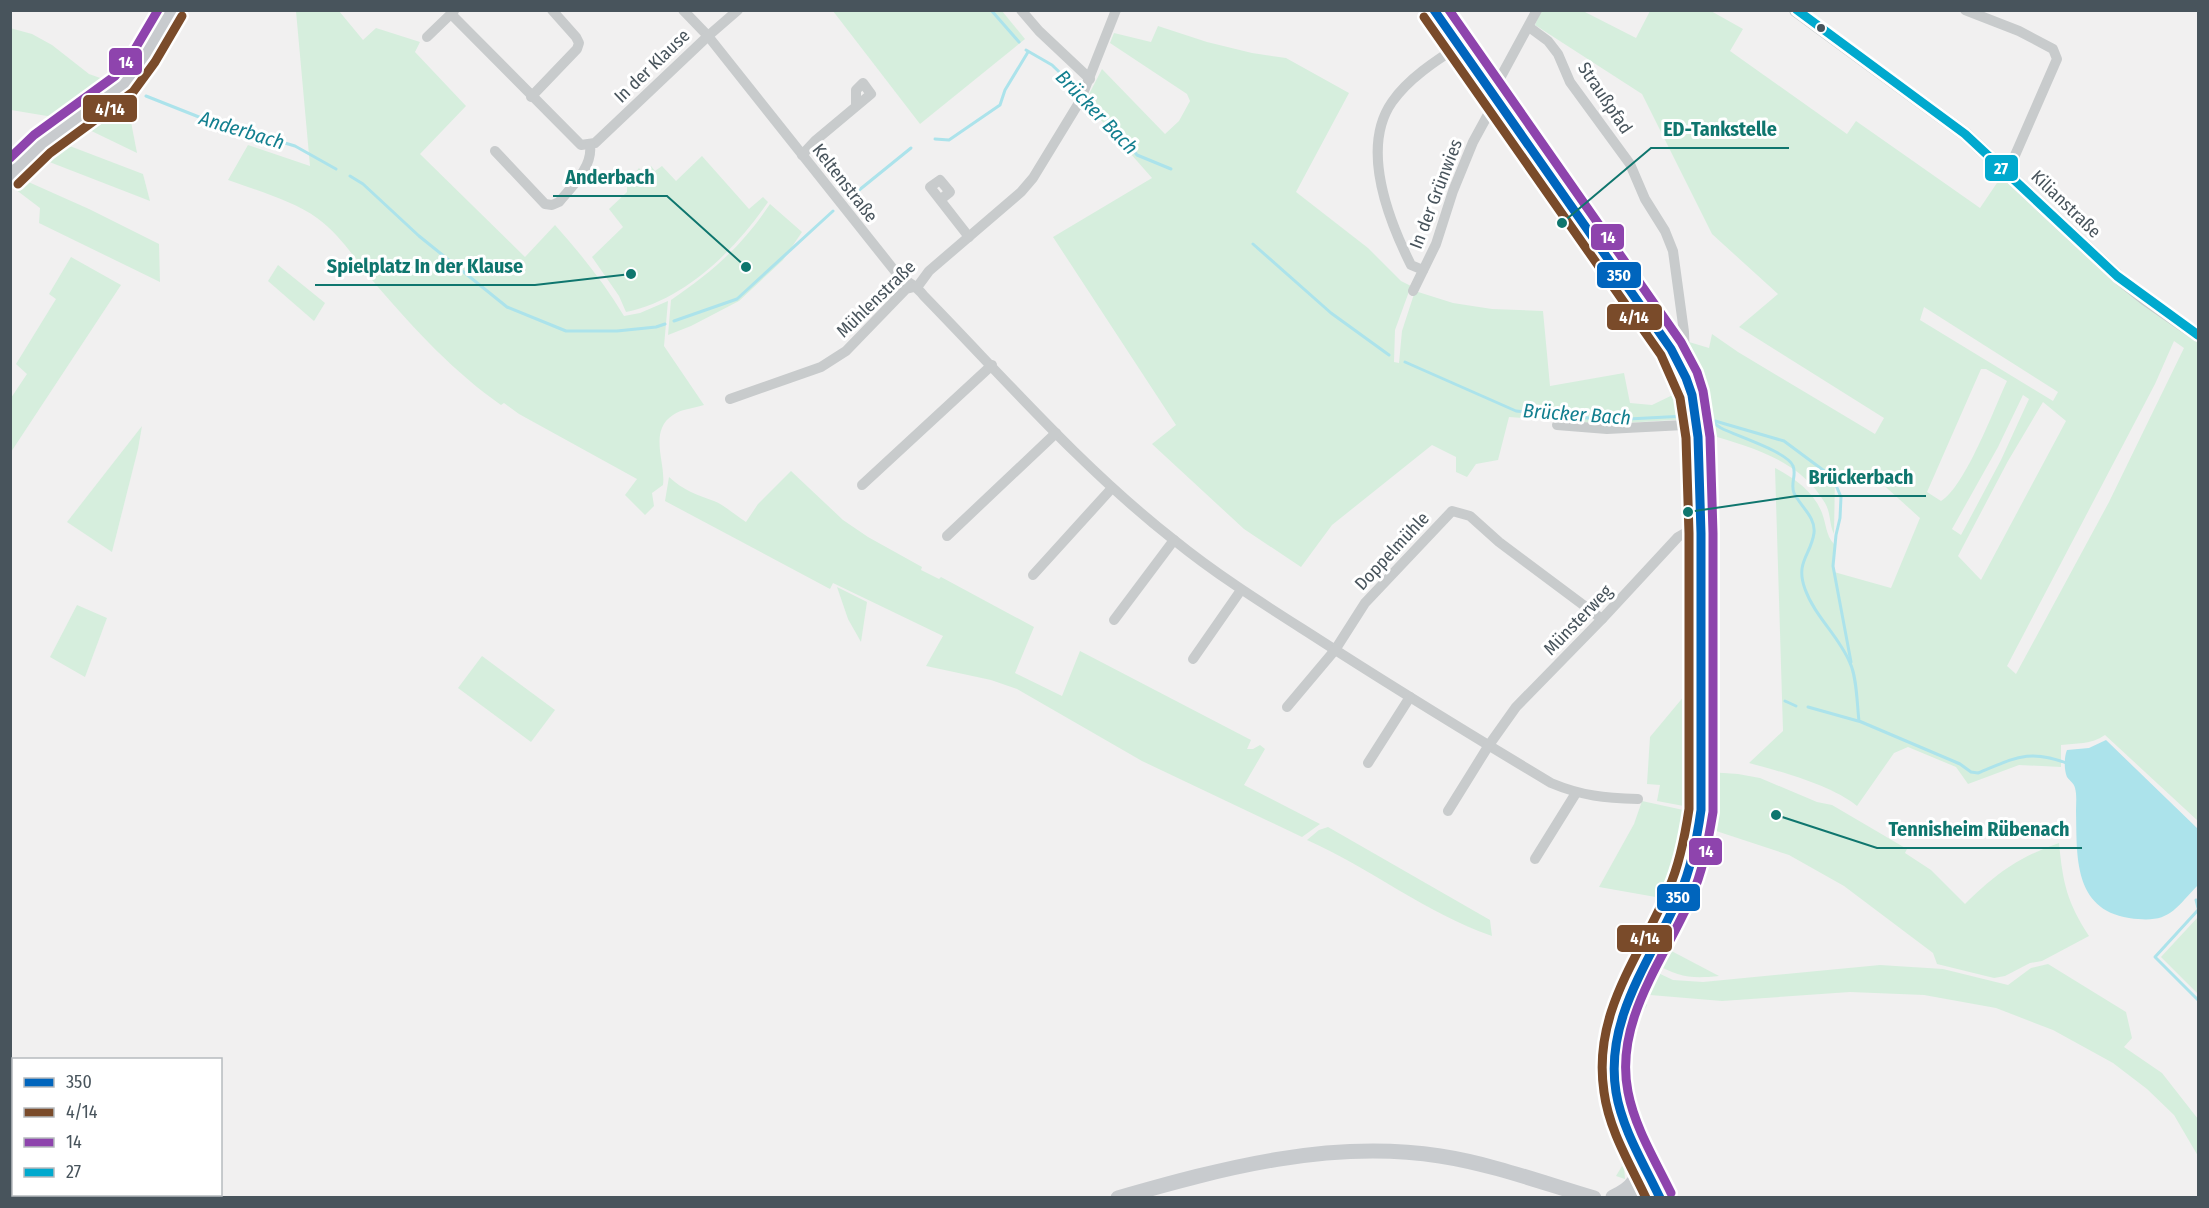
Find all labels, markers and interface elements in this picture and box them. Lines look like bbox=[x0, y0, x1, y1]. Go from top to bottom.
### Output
unlabelled marker bbox=[1815, 22, 1827, 34]
street label: In der Klause bbox=[610, 25, 694, 107]
line badge: 14 bbox=[108, 47, 143, 76]
text: 14 bbox=[119, 53, 134, 72]
street label: Straußpfad bbox=[1573, 58, 1637, 138]
water label: Brücker Bach bbox=[1051, 65, 1143, 159]
line badge: 4/14 bbox=[82, 94, 138, 123]
text: 4/14 bbox=[95, 100, 125, 119]
water label: Anderbach bbox=[196, 105, 287, 154]
callout: ED-Tankstelle bbox=[1651, 110, 1789, 148]
text: ED-Tankstelle bbox=[1663, 117, 1777, 141]
street label: In der Grünwies bbox=[1405, 136, 1467, 252]
street label: Keltenstraße bbox=[808, 139, 883, 227]
line badge: 27 bbox=[1984, 154, 2019, 182]
callout: Anderbach bbox=[553, 158, 667, 196]
text: 27 bbox=[1993, 159, 2008, 178]
text: Anderbach bbox=[564, 165, 655, 189]
street label: Kilianstraße bbox=[2027, 165, 2105, 243]
line badge: 14 bbox=[1590, 223, 1625, 251]
text: 14 bbox=[1601, 228, 1616, 247]
callout: Spielplatz In der Klause bbox=[315, 247, 535, 285]
text: Spielplatz In der Klause bbox=[327, 254, 523, 278]
street label: Mühlenstraße bbox=[832, 256, 920, 342]
line badge: 350 bbox=[1596, 261, 1642, 289]
text: 350 bbox=[1606, 266, 1631, 285]
line badge: 4/14 bbox=[1606, 303, 1663, 331]
text: 4/14 bbox=[1619, 308, 1649, 327]
water label: Brücker Bach bbox=[1522, 398, 1632, 430]
callout: Brückerbach bbox=[1797, 458, 1926, 496]
text: Brückerbach bbox=[1809, 465, 1913, 489]
street label: Doppelmühle bbox=[1350, 507, 1434, 595]
street label: Münsterweg bbox=[1539, 580, 1617, 660]
callout: Tennisheim Rübenach bbox=[1877, 810, 2082, 848]
text: Tennisheim Rübenach bbox=[1888, 817, 2070, 841]
line badge: 14 bbox=[1688, 837, 1723, 866]
text: 14 bbox=[1699, 842, 1714, 861]
line badge: 350 bbox=[1656, 883, 1701, 912]
text: 350 bbox=[1665, 888, 1690, 907]
line badge: 4/14 bbox=[1616, 924, 1673, 953]
text: 4/14 bbox=[1630, 929, 1660, 948]
legend bbox=[12, 1058, 222, 1196]
text: 350 bbox=[66, 1071, 92, 1093]
text: 4/14 bbox=[66, 1101, 98, 1123]
text: 14 bbox=[66, 1131, 82, 1153]
text: 27 bbox=[66, 1161, 81, 1183]

